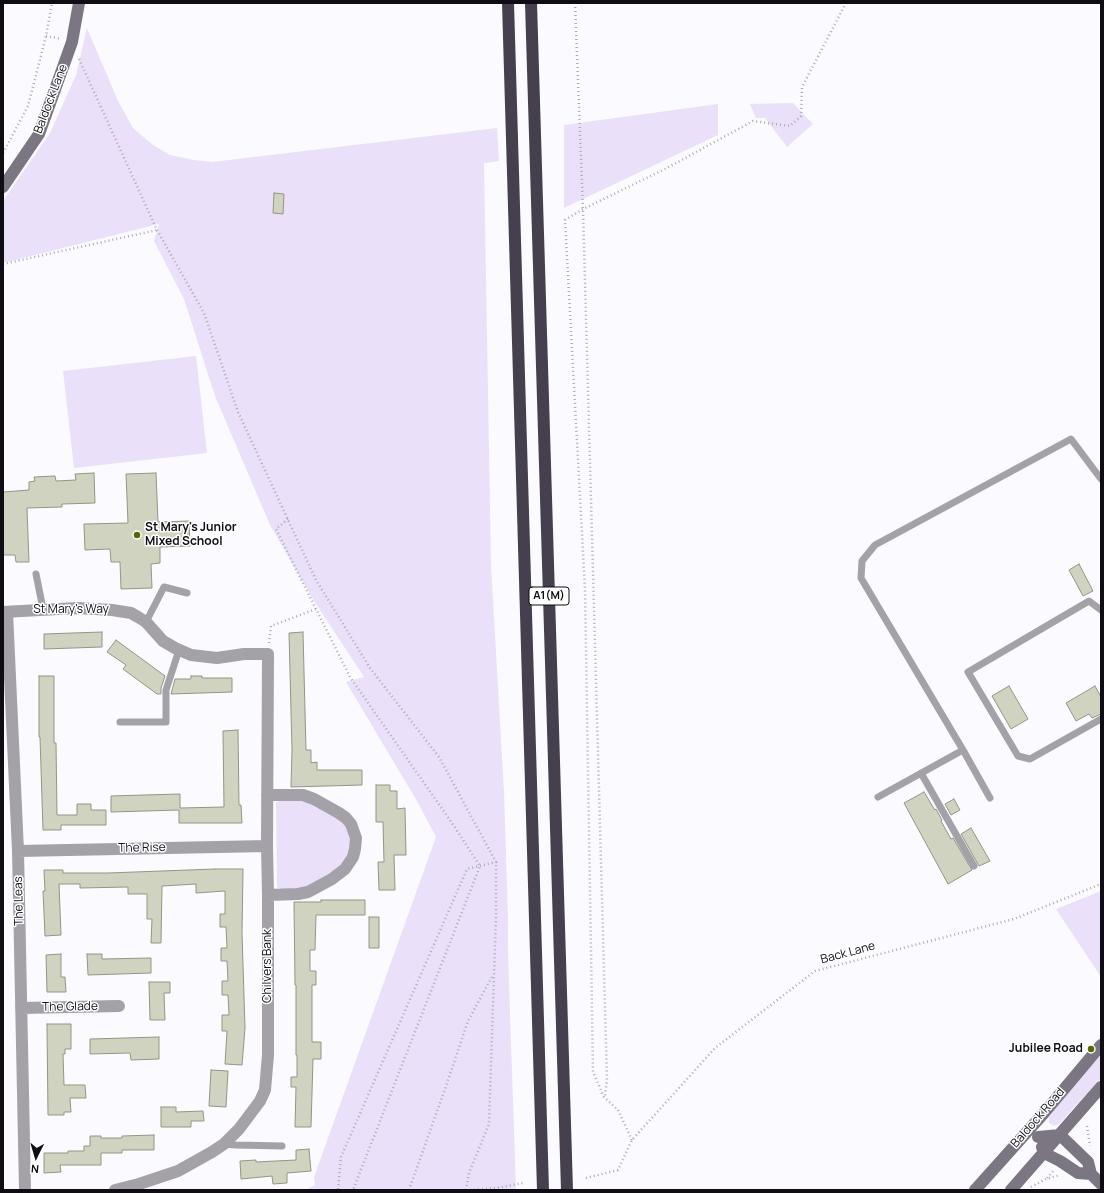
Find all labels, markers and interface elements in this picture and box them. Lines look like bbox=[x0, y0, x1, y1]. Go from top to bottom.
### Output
street label: Baldock Lane bbox=[31, 62, 71, 136]
place label: St Mary's Junior Mixed School bbox=[145, 521, 237, 549]
marker: St Mary's Junior Mixed School bbox=[132, 530, 142, 540]
road number: A1(M) bbox=[529, 587, 569, 605]
street label: St Mary's Way bbox=[33, 603, 109, 617]
street label: The Rise bbox=[118, 840, 166, 856]
street label: The Leas bbox=[11, 876, 27, 926]
street label: Chilvers Bank bbox=[261, 929, 275, 1003]
street label: Back Lane bbox=[819, 939, 877, 967]
street label: The Glade bbox=[42, 999, 98, 1015]
place label: Jubilee Road bbox=[1009, 1042, 1083, 1056]
marker: Jubilee Road bbox=[1086, 1044, 1096, 1054]
street label: Baldock Road bbox=[1008, 1085, 1068, 1151]
north arrow bbox=[16, 1137, 56, 1177]
text: N bbox=[30, 1162, 40, 1177]

